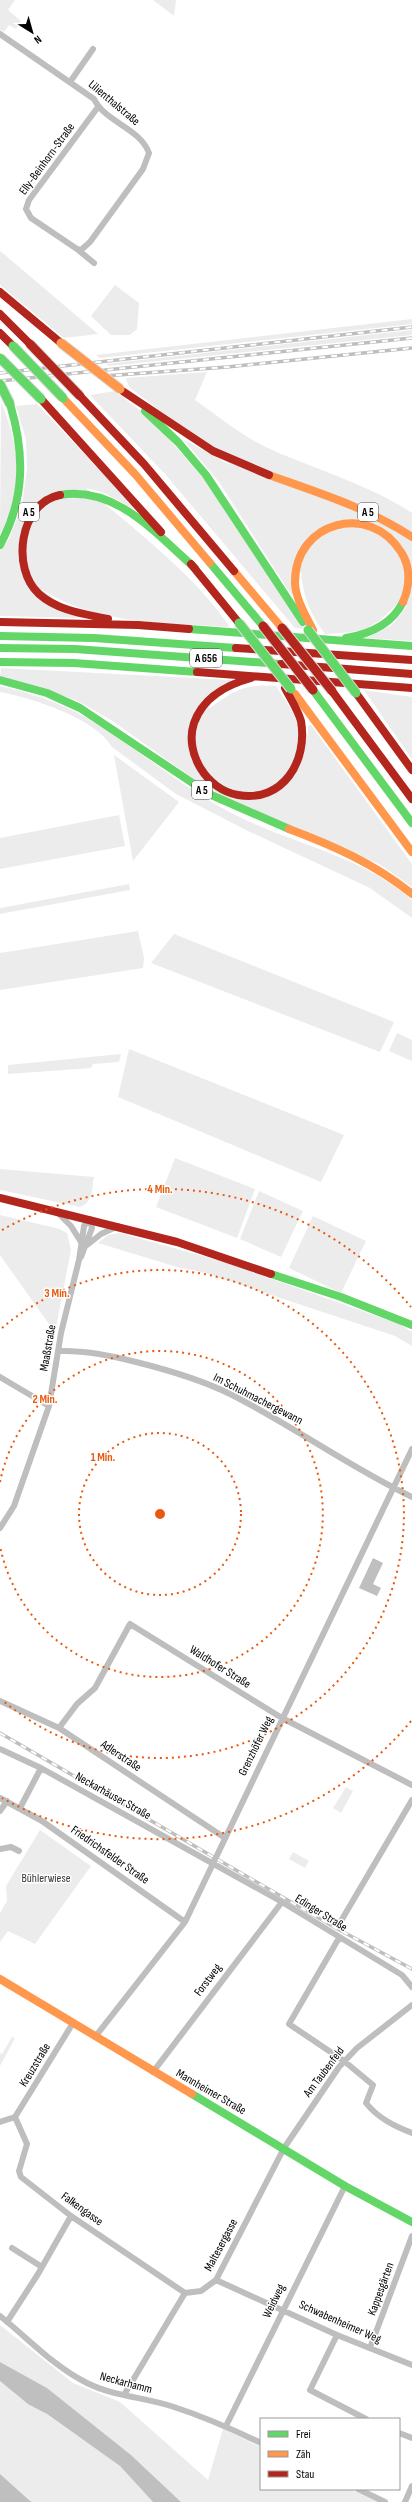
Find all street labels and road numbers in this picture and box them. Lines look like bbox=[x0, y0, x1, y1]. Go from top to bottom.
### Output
street label: Lilienthalstraße bbox=[85, 77, 143, 129]
street label: Elly-Beinhorn-Straße bbox=[16, 120, 78, 198]
road number: A 5 bbox=[19, 503, 39, 521]
road number: A 5 bbox=[358, 503, 378, 521]
road number: A 656 bbox=[190, 649, 222, 667]
road number: A 5 bbox=[192, 781, 212, 799]
street label: Maaßstraße bbox=[37, 1323, 60, 1373]
street label: Im Schuhmachergewann bbox=[211, 1370, 305, 1428]
street label: Waldhofer Straße bbox=[187, 1642, 254, 1692]
street label: Grenzhöfer Weg bbox=[235, 1714, 277, 1778]
street label: Adlerstraße bbox=[97, 1736, 144, 1775]
street label: Neckarhäuser Straße bbox=[73, 1769, 154, 1823]
street label: Friedrichsfelder Straße bbox=[68, 1822, 152, 1888]
street label: Edinger Straße bbox=[292, 1891, 350, 1935]
street label: Forstweg bbox=[191, 1961, 225, 1999]
street label: Kreuzstraße bbox=[16, 2040, 54, 2090]
street label: Am Taubenfeld bbox=[300, 2044, 348, 2101]
street label: Mannheimer Straße bbox=[173, 2066, 249, 2118]
street label: Falkengasse bbox=[58, 2189, 106, 2229]
street label: Maltesergasse bbox=[201, 2216, 241, 2274]
street label: Kappesgärten bbox=[364, 2260, 398, 2318]
street label: Weidweg bbox=[259, 2281, 289, 2320]
street label: Schwabenheimer Weg bbox=[297, 2297, 384, 2347]
street label: Neckarhamm bbox=[98, 2369, 154, 2397]

